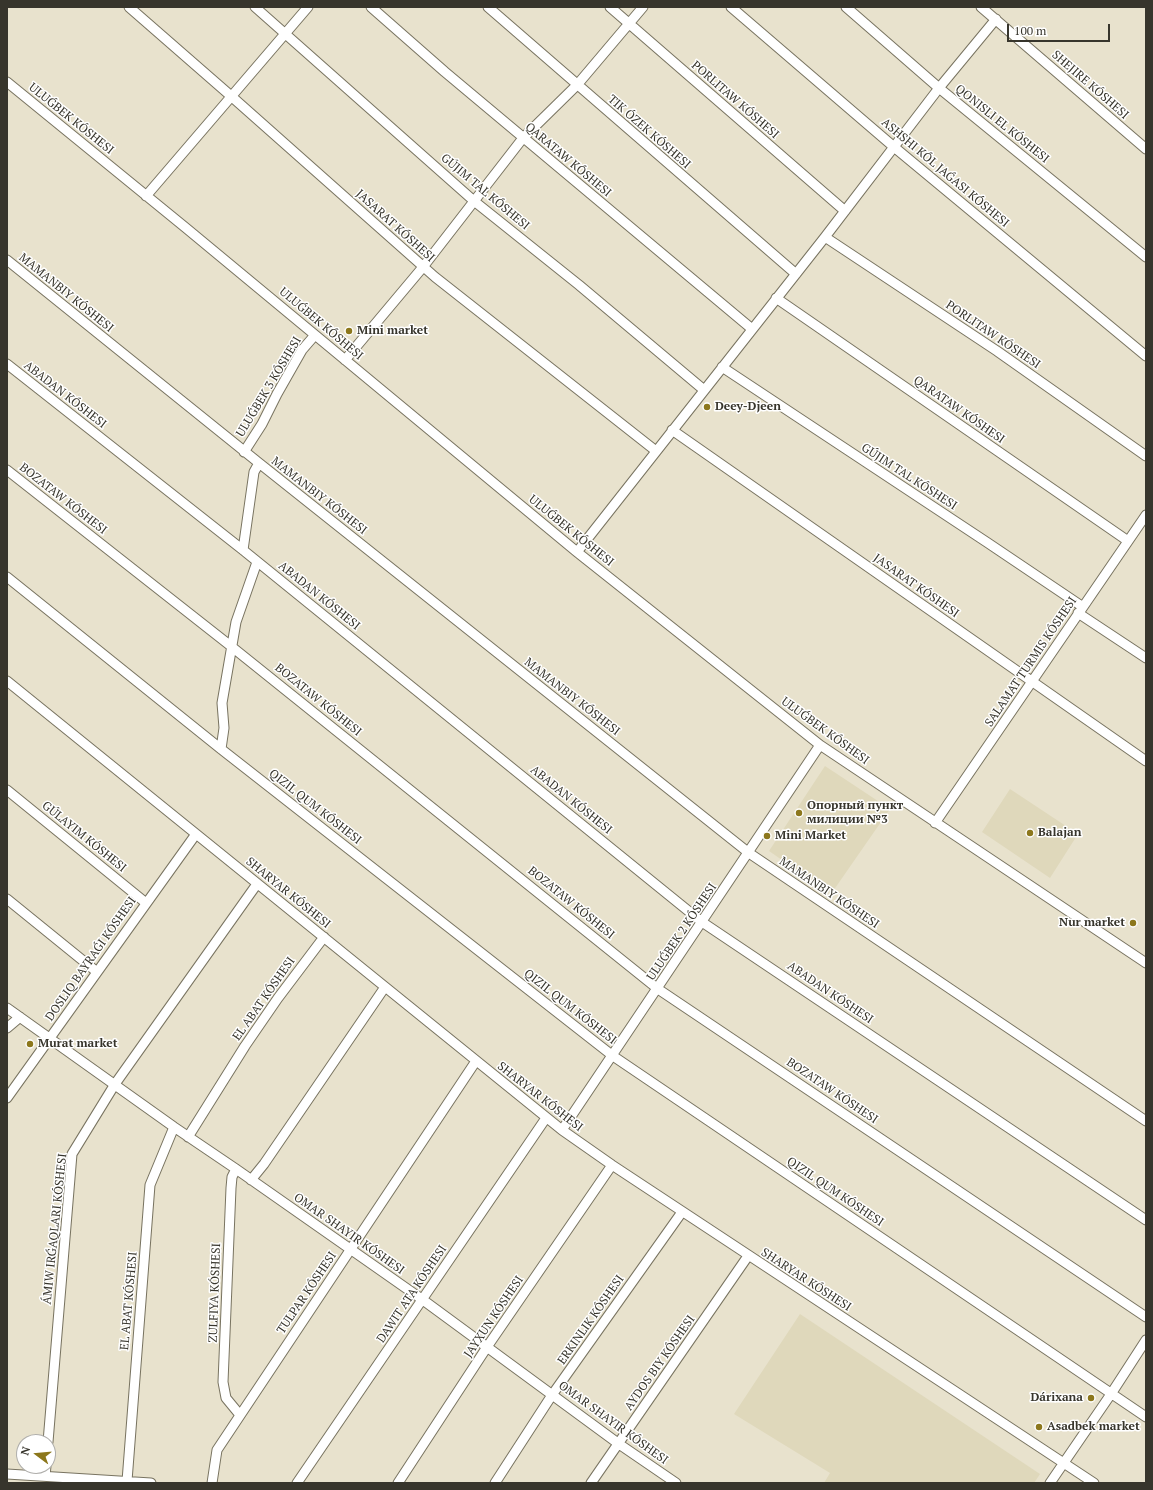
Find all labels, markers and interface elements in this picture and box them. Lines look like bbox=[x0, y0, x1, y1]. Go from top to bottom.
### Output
scale bar bbox=[1009, 16, 1112, 42]
text: 100 m bbox=[1014, 23, 1046, 38]
street label: SHEJIRE KÓSHESI bbox=[1049, 48, 1131, 122]
street label: PORLITAW KÓSHESI bbox=[688, 58, 782, 142]
street label: ULUǴBEK KÓSHESI bbox=[26, 80, 116, 158]
street label: QONISLI EL KÓSHESI bbox=[952, 82, 1052, 166]
street label: TIK ÓZEK KÓSHESI bbox=[605, 92, 693, 172]
street label: ASHSHI KÓL JAǴASI KÓSHESI bbox=[878, 115, 1012, 231]
street label: QARATAW KÓSHESI bbox=[522, 120, 614, 200]
street label: GÚJIM TAL KÓSHESI bbox=[438, 151, 532, 233]
street label: JASARAT KÓSHESI bbox=[353, 187, 437, 265]
street label: MAMANBIY KÓSHESI bbox=[16, 251, 116, 335]
street label: ULUǴBEK KÓSHESI bbox=[276, 285, 366, 363]
street label: PORLITAW KÓSHESI bbox=[943, 298, 1043, 372]
place label: Mini market bbox=[357, 324, 428, 338]
marker: Mini market bbox=[344, 326, 354, 336]
street label: ULUǴBEK 3 KÓSHESI bbox=[233, 334, 305, 440]
street label: ABADAN KÓSHESI bbox=[21, 358, 109, 432]
street label: QARATAW KÓSHESI bbox=[911, 373, 1007, 447]
place label: Deey-Djeen bbox=[715, 400, 781, 414]
marker: Deey-Djeen bbox=[702, 402, 712, 412]
street label: GÚJIM TAL KÓSHESI bbox=[858, 441, 960, 513]
street label: MAMANBIY KÓSHESI bbox=[268, 454, 370, 538]
street label: BOZATAW KÓSHESI bbox=[16, 460, 110, 538]
street label: ULUǴBEK KÓSHESI bbox=[526, 492, 616, 570]
street label: JASARAT KÓSHESI bbox=[870, 551, 962, 621]
street label: ABADAN KÓSHESI bbox=[275, 559, 363, 633]
street label: SALAMAT TURMIS KÓSHESI bbox=[982, 594, 1080, 730]
street label: MAMANBIY KÓSHESI bbox=[521, 655, 623, 739]
street label: BOZATAW KÓSHESI bbox=[272, 661, 364, 739]
street label: ULUǴBEK KÓSHESI bbox=[778, 694, 872, 768]
street label: ABADAN KÓSHESI bbox=[527, 763, 615, 837]
street label: QIZIL QUM KÓSHESI bbox=[266, 766, 364, 848]
street label: GÚLAYIM KÓSHESI bbox=[39, 799, 129, 875]
place label: Опорный пункт милиции №3 bbox=[807, 799, 903, 827]
marker: Опорный пункт милиции №3 bbox=[794, 808, 804, 818]
place label: Balajan bbox=[1038, 826, 1081, 840]
marker: Balajan bbox=[1025, 828, 1035, 838]
place label: Mini Market bbox=[775, 829, 846, 843]
marker: Mini Market bbox=[762, 831, 772, 841]
street label: SHARYAR KÓSHESI bbox=[243, 854, 333, 932]
street label: MAMANBIY KÓSHESI bbox=[776, 854, 882, 932]
street label: BOZATAW KÓSHESI bbox=[525, 864, 617, 942]
street label: ULUǴBEK 2 KÓSHESI bbox=[644, 881, 720, 983]
street label: DOSLIQ BAYRAǴI KÓSHESI bbox=[43, 894, 139, 1024]
place label: Nur market bbox=[1059, 916, 1125, 930]
marker: Nur market bbox=[1128, 918, 1138, 928]
street label: EL ABAT KÓSHESI bbox=[230, 954, 298, 1044]
street label: ABADAN KÓSHESI bbox=[784, 959, 876, 1027]
street label: QIZIL QUM KÓSHESI bbox=[521, 966, 619, 1048]
place label: Murat market bbox=[38, 1037, 117, 1051]
marker: Murat market bbox=[25, 1039, 35, 1049]
street label: BOZATAW KÓSHESI bbox=[784, 1055, 880, 1127]
street label: SHARYAR KÓSHESI bbox=[494, 1059, 586, 1135]
street label: ÁMIW IRǴAQLARI KÓSHESI bbox=[40, 1153, 70, 1305]
street label: QIZIL QUM KÓSHESI bbox=[784, 1154, 886, 1230]
street label: OMAR SHAYIR KÓSHESI bbox=[291, 1190, 407, 1278]
street label: DAWIT ATA KÓSHESI bbox=[374, 1242, 450, 1346]
street label: ZULFIYA KÓSHESI bbox=[206, 1243, 224, 1343]
street label: SHARYAR KÓSHESI bbox=[758, 1245, 854, 1315]
street label: TULPAR KÓSHESI bbox=[274, 1249, 340, 1337]
street label: EL ABAT KÓSHESI bbox=[118, 1251, 140, 1351]
street label: ERKINLIK KÓSHESI bbox=[555, 1272, 627, 1368]
street label: JAYXUN KÓSHESI bbox=[461, 1273, 527, 1361]
street label: AYDOS BIY KÓSHESI bbox=[622, 1313, 698, 1413]
street label: OMAR SHAYIR KÓSHESI bbox=[555, 1378, 671, 1468]
place label: Dárixana bbox=[1031, 1391, 1083, 1405]
marker: Dárixana bbox=[1086, 1393, 1096, 1403]
place label: Asadbek market bbox=[1047, 1420, 1140, 1434]
marker: Asadbek market bbox=[1034, 1422, 1044, 1432]
north arrow bbox=[16, 1434, 56, 1474]
text: N bbox=[18, 1445, 33, 1457]

